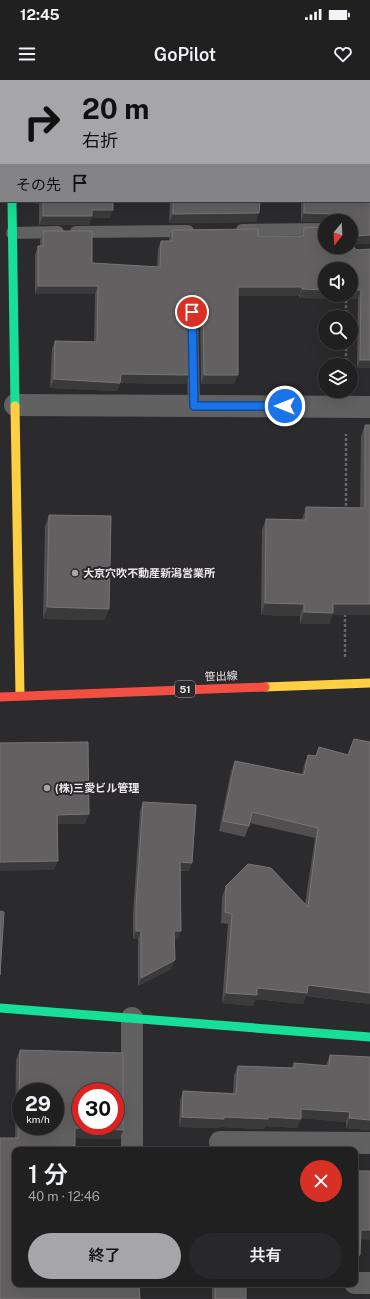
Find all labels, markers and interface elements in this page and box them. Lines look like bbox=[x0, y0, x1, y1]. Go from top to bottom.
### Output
text: 12:45 bbox=[20, 6, 60, 23]
icon: menu bbox=[16, 43, 38, 65]
icon: heart bbox=[332, 43, 354, 65]
text: GoPilot bbox=[154, 44, 216, 65]
text: 20 m bbox=[82, 92, 149, 125]
icon: right bbox=[16, 96, 68, 148]
text: 右折 bbox=[82, 130, 118, 151]
icon: arrive bbox=[69, 172, 91, 194]
text: その先 bbox=[16, 176, 61, 193]
north arrow bbox=[318, 214, 358, 254]
map controls bbox=[318, 214, 358, 398]
button: sound bbox=[318, 262, 358, 302]
pin bbox=[175, 295, 209, 329]
icon: arrive bbox=[181, 301, 203, 323]
button: search bbox=[318, 310, 358, 350]
button: layers bbox=[318, 358, 358, 398]
position arrow bbox=[264, 385, 306, 427]
place label: 大京穴吹不動産新潟営業所 bbox=[83, 567, 215, 579]
marker: 大京穴吹不動産新潟営業所 bbox=[70, 568, 80, 578]
street label: 笹出線 bbox=[204, 669, 238, 683]
road number: 51 bbox=[175, 681, 195, 697]
place label: (株)三愛ビル管理 bbox=[55, 782, 139, 794]
marker: (株)三愛ビル管理 bbox=[42, 783, 52, 793]
speed limit sign: 30 bbox=[72, 1083, 124, 1135]
text: 29 bbox=[25, 1092, 51, 1116]
text: km/h bbox=[26, 1113, 50, 1125]
text: 1 分 bbox=[28, 1160, 68, 1188]
button: close bbox=[300, 1160, 342, 1202]
text: 40 m · 12:46 bbox=[28, 1189, 100, 1204]
button: 終了 bbox=[28, 1233, 181, 1279]
button: 共有 bbox=[189, 1233, 342, 1279]

